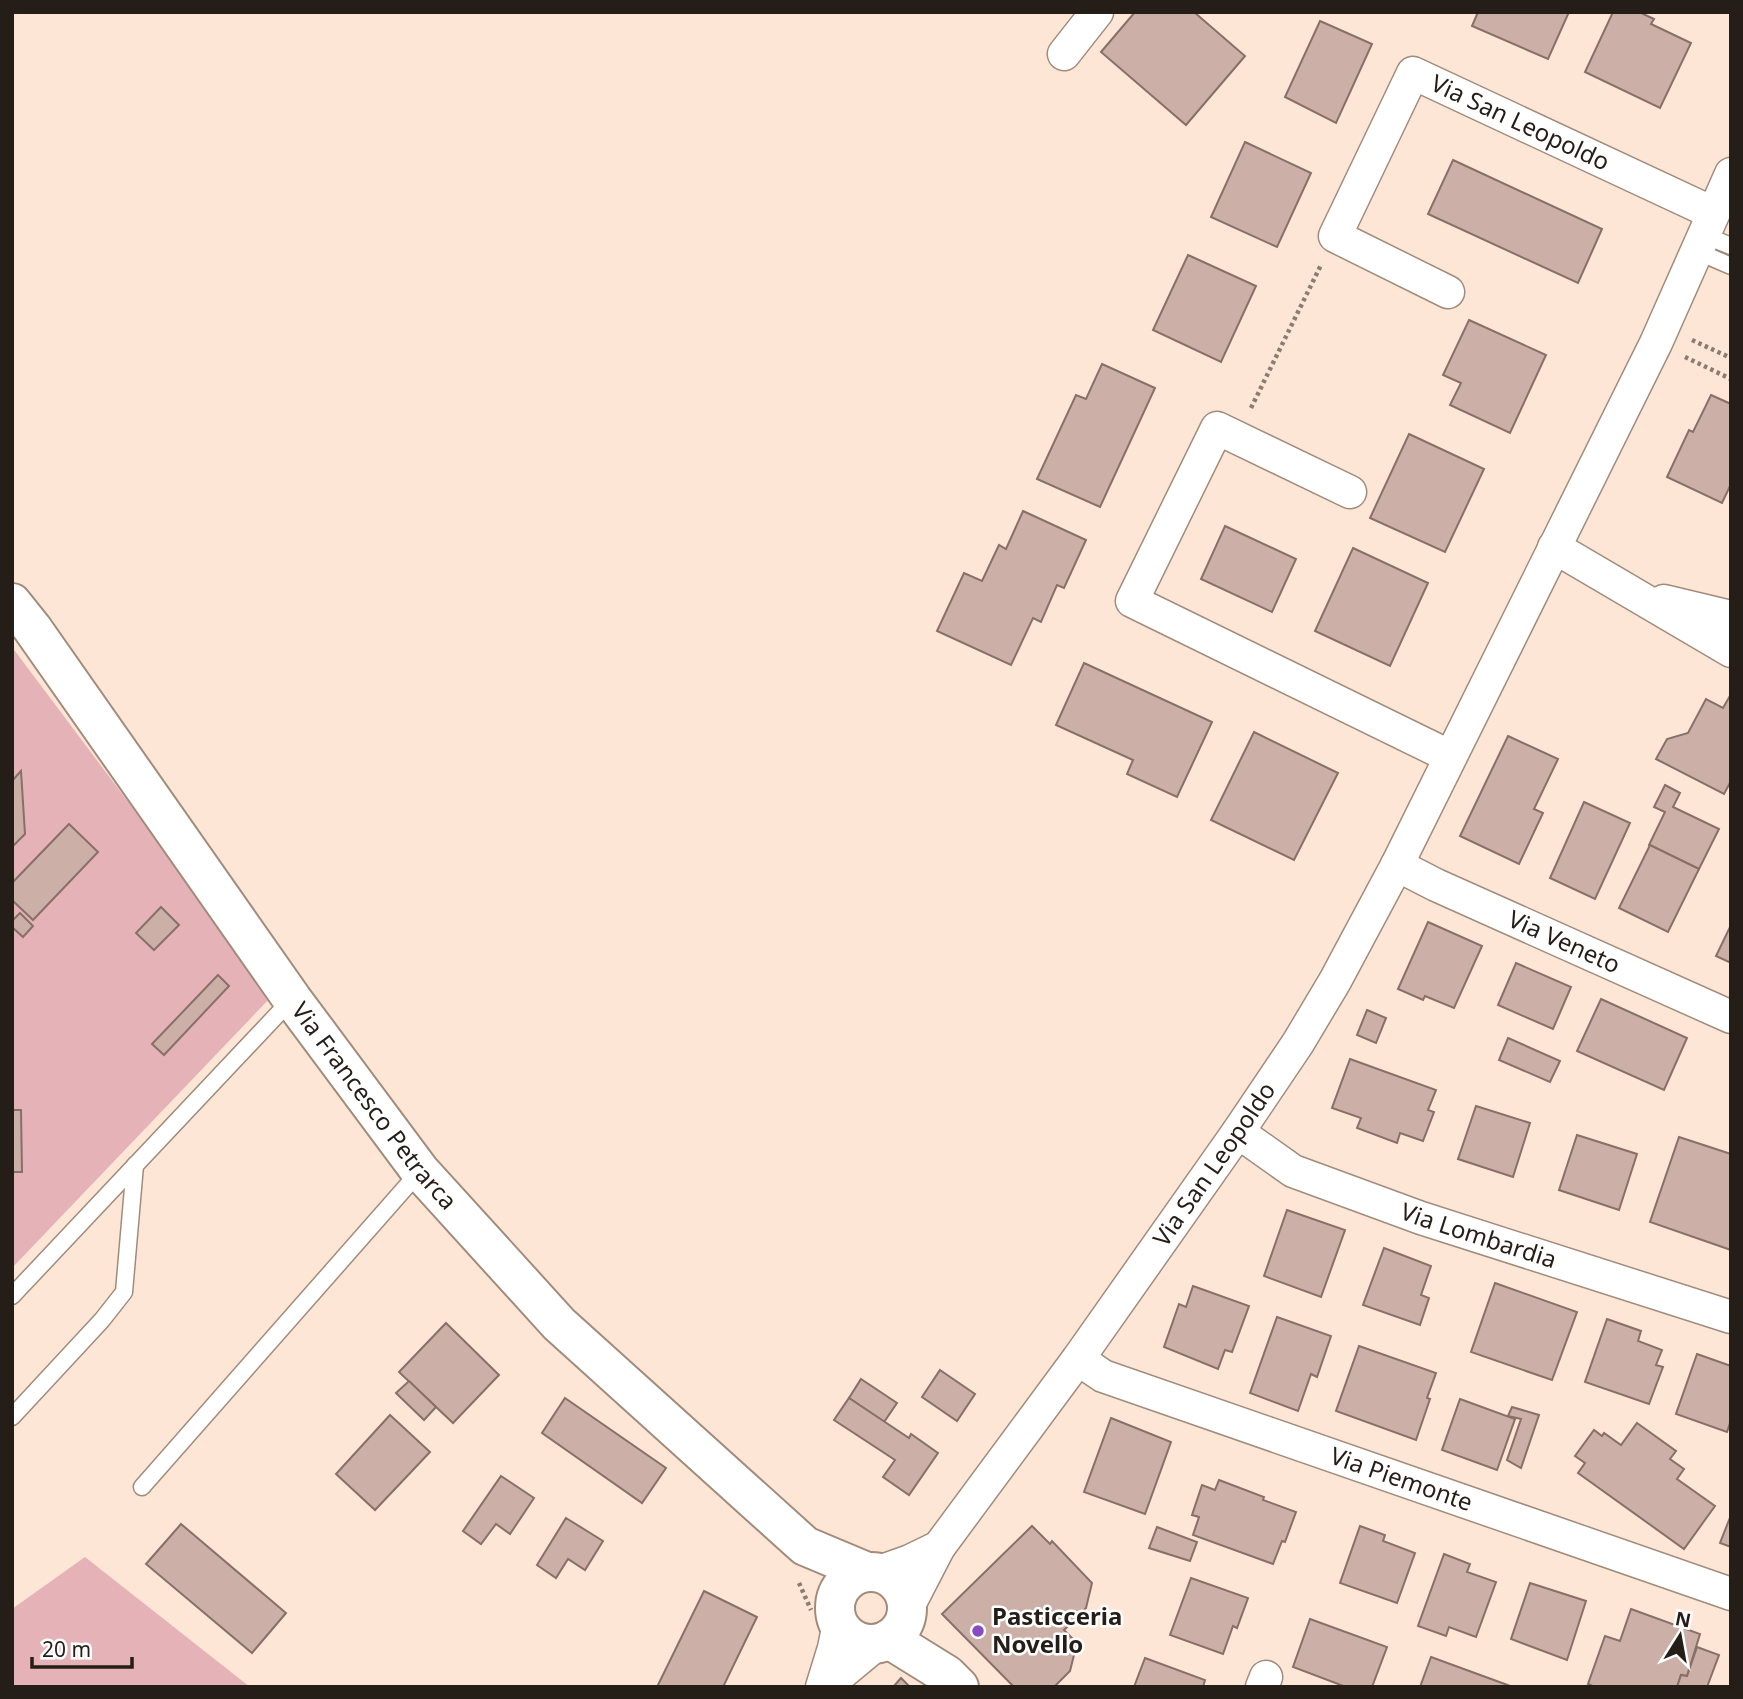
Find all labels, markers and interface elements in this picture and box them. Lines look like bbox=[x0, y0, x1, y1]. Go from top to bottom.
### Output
street label: Via San Leopoldo bbox=[1426, 66, 1615, 177]
street label: Via Veneto bbox=[1503, 901, 1626, 980]
street label: Via Francesco Petrarca bbox=[285, 995, 465, 1216]
street label: Via San Leopoldo bbox=[1144, 1075, 1282, 1252]
street label: Via Lombardia bbox=[1396, 1194, 1561, 1275]
street label: Via Piemonte bbox=[1326, 1438, 1477, 1518]
place label: Pasticceria Novello bbox=[992, 1599, 1122, 1660]
north arrow bbox=[1645, 1601, 1715, 1671]
text: N bbox=[1673, 1605, 1693, 1634]
marker: Pasticceria Novello bbox=[970, 1623, 986, 1639]
scale bar bbox=[32, 1626, 131, 1670]
text: 20 m bbox=[42, 1635, 91, 1663]

